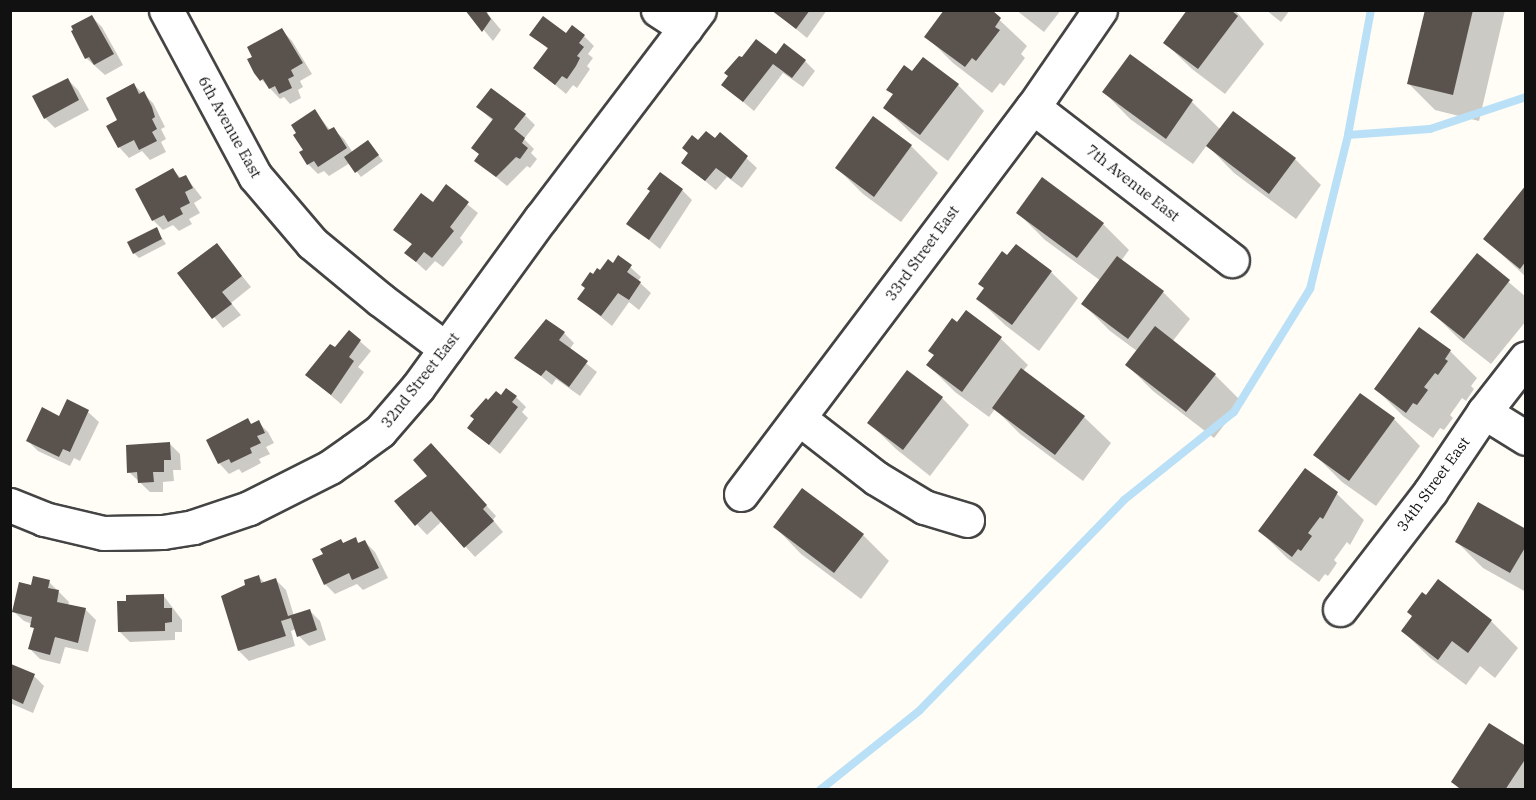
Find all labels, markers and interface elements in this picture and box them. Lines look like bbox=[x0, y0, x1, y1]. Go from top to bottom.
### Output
street label: 6th Avenue East bbox=[195, 73, 265, 181]
street label: 7th Avenue East bbox=[1083, 141, 1183, 225]
street label: 33rd Street East bbox=[881, 202, 963, 304]
street label: 32nd Street East bbox=[377, 329, 463, 431]
street label: 34th Street East bbox=[1393, 433, 1473, 535]

